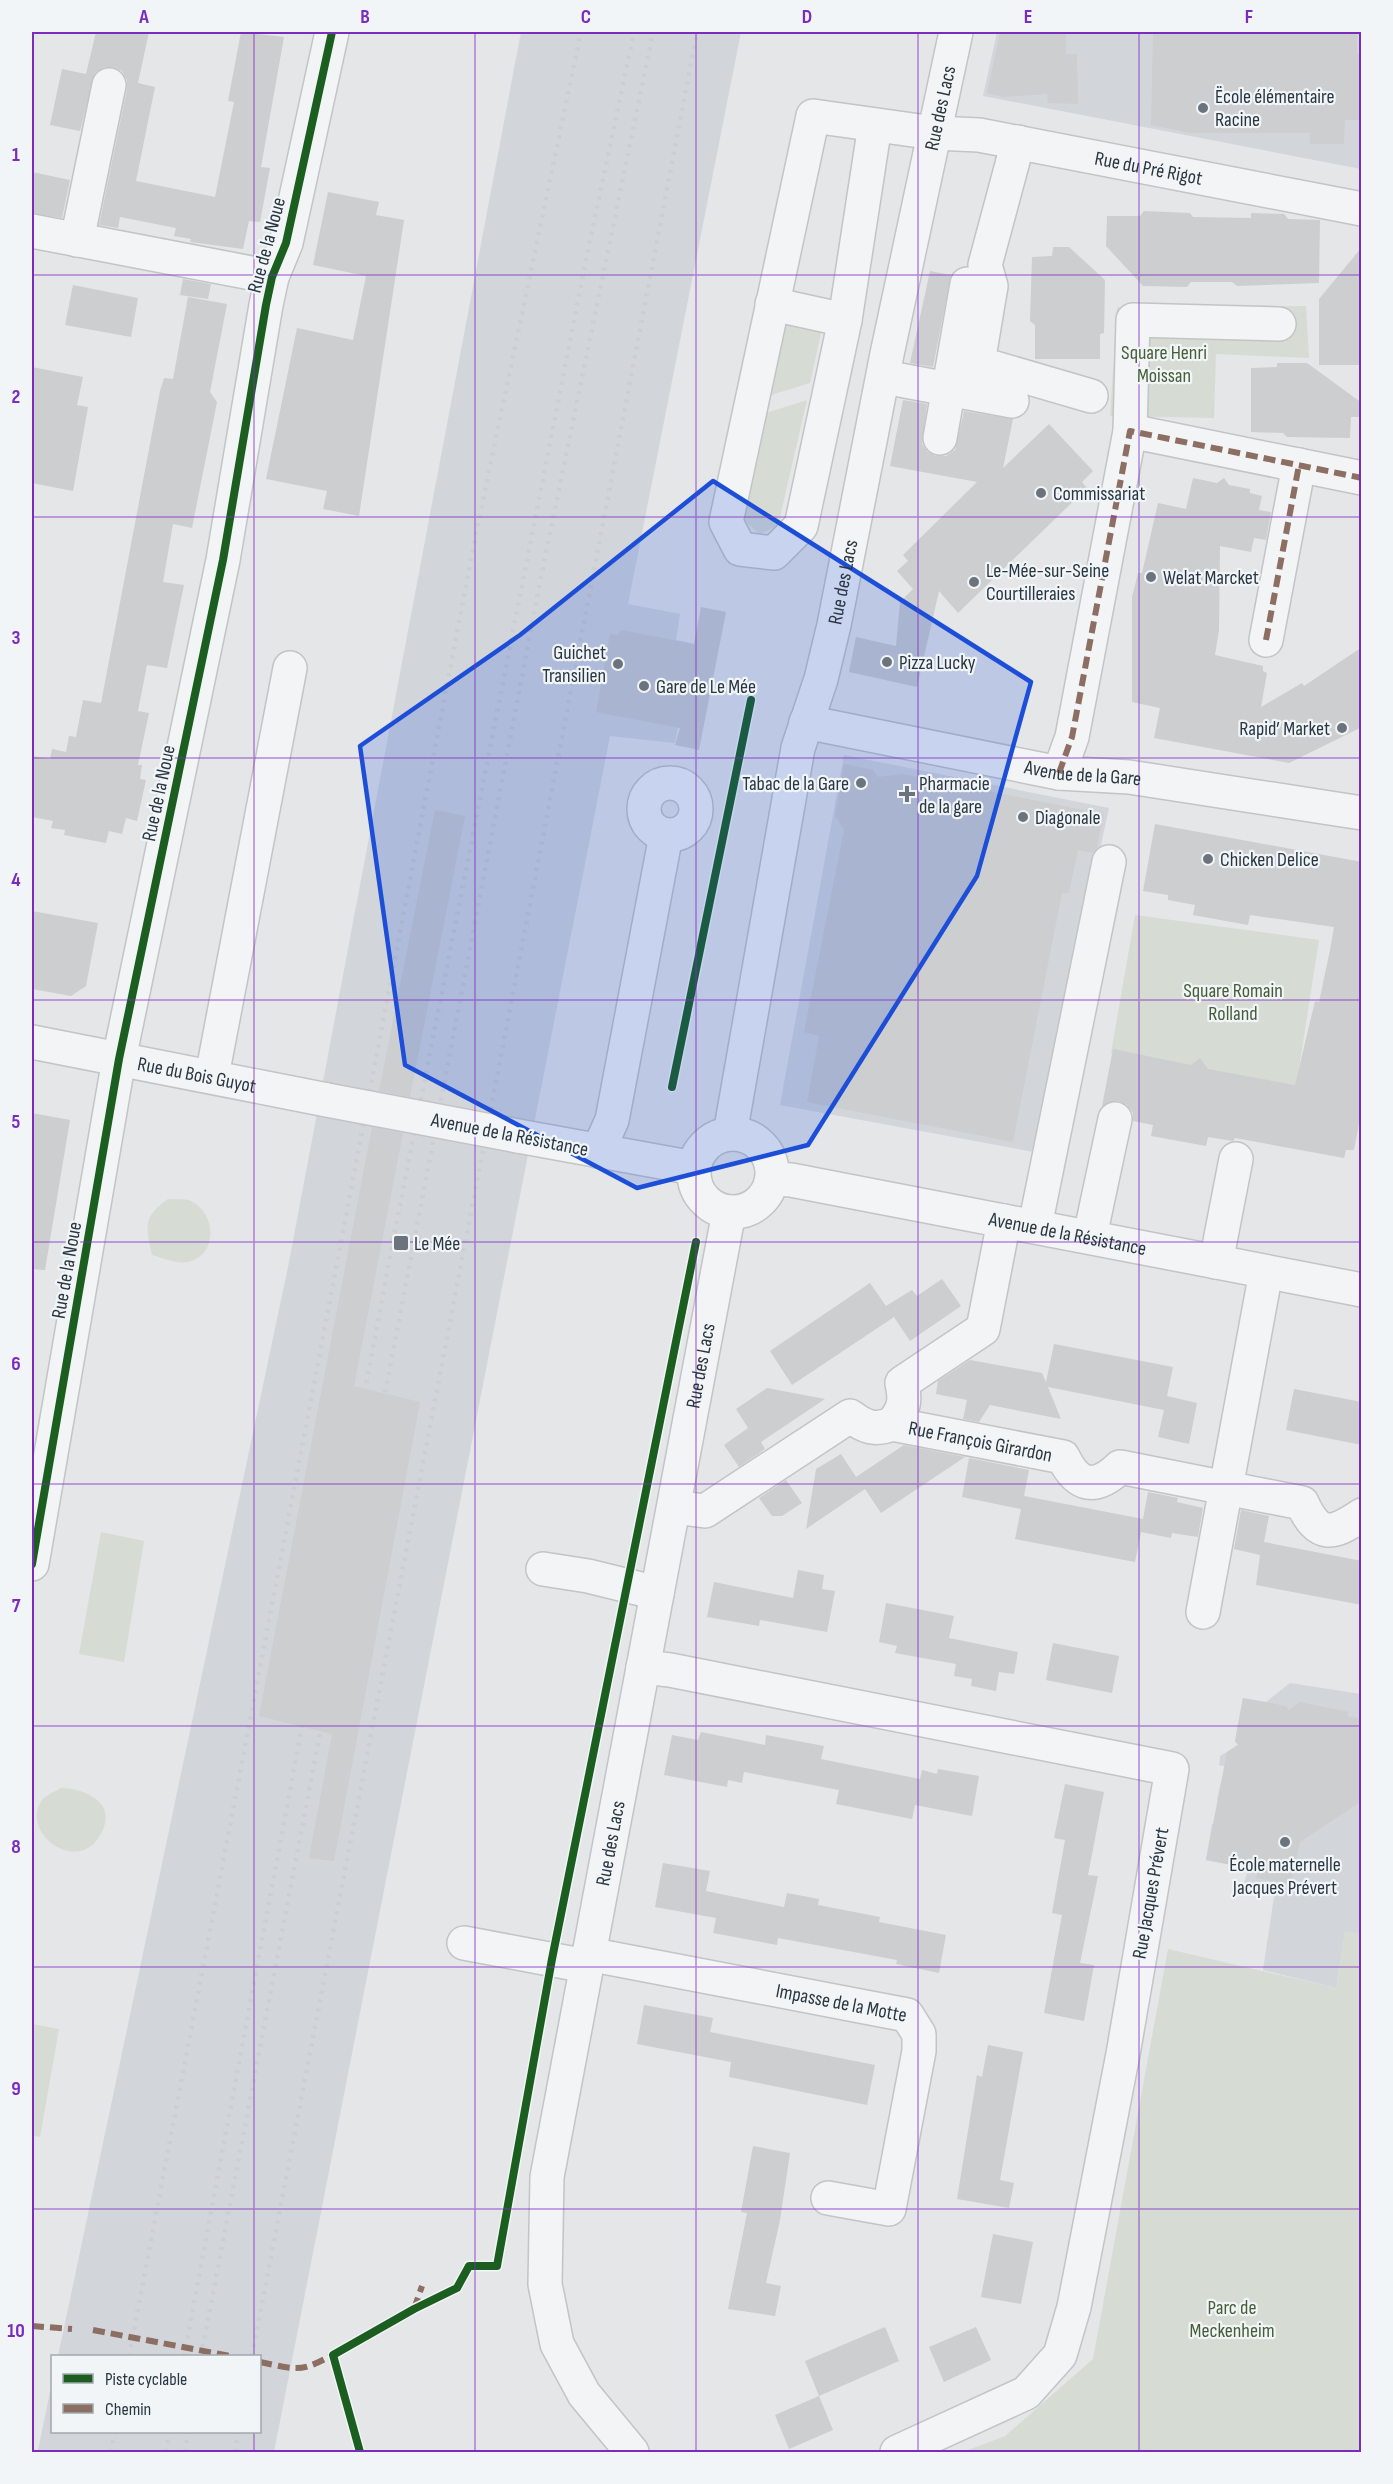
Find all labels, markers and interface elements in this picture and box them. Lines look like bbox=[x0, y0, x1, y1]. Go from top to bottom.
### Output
text: A bbox=[138, 5, 149, 29]
text: B bbox=[360, 5, 370, 29]
text: C bbox=[581, 5, 591, 29]
text: D bbox=[802, 5, 812, 29]
text: E bbox=[1024, 5, 1032, 29]
text: F bbox=[1245, 5, 1253, 29]
street label: Rue des Lacs bbox=[920, 64, 961, 153]
place label: Ëcole élémentaire Racine bbox=[1215, 85, 1335, 132]
marker: Ëcole élémentaire Racine bbox=[1196, 101, 1210, 115]
text: 1 bbox=[12, 143, 20, 167]
street label: Rue du Pré Rigot bbox=[1093, 147, 1204, 191]
street label: Rue de la Noue bbox=[243, 195, 291, 296]
park label: Square Henri Moissan bbox=[1121, 341, 1207, 388]
text: 2 bbox=[12, 385, 20, 409]
place label: Commissariat bbox=[1053, 482, 1145, 506]
marker: Commissariat bbox=[1034, 486, 1048, 500]
street label: Rue des Lacs bbox=[823, 538, 863, 627]
place label: Le-Mée-sur-Seine Courtilleraies bbox=[986, 559, 1109, 606]
place label: Welat Marcket bbox=[1163, 566, 1259, 590]
marker: Welat Marcket bbox=[1144, 570, 1158, 584]
marker: Le-Mée-sur-Seine Courtilleraies bbox=[967, 575, 981, 589]
text: 3 bbox=[12, 626, 21, 650]
place label: Guichet Transilien bbox=[542, 641, 606, 688]
place label: Pizza Lucky bbox=[899, 651, 976, 675]
marker: Pizza Lucky bbox=[880, 655, 894, 669]
marker: Guichet Transilien bbox=[611, 657, 625, 671]
place label: Gare de Le Mée bbox=[656, 675, 756, 699]
marker: Gare de Le Mée bbox=[637, 679, 651, 693]
place label: Rapid’ Market bbox=[1239, 717, 1330, 741]
marker: Rapid’ Market bbox=[1335, 721, 1349, 735]
street label: Rue de la Noue bbox=[137, 743, 181, 844]
street label: Avenue de la Gare bbox=[1021, 755, 1143, 792]
place label: Tabac de la Gare bbox=[742, 772, 849, 796]
place label: Pharmacie de la gare bbox=[919, 772, 990, 819]
marker: Tabac de la Gare bbox=[854, 776, 868, 790]
marker: Pharmacie de la gare bbox=[900, 787, 914, 801]
place label: Diagonale bbox=[1035, 806, 1100, 830]
marker: Diagonale bbox=[1016, 810, 1030, 824]
place label: Chicken Delice bbox=[1220, 848, 1319, 872]
marker: Chicken Delice bbox=[1201, 852, 1215, 866]
text: 4 bbox=[11, 868, 21, 892]
park label: Square Romain Rolland bbox=[1183, 979, 1283, 1026]
street label: Rue du Bois Guyot bbox=[135, 1052, 258, 1099]
street label: Avenue de la Résistance bbox=[428, 1108, 590, 1162]
text: 5 bbox=[12, 1110, 21, 1134]
street label: Avenue de la Résistance bbox=[986, 1207, 1148, 1261]
street label: Rue de la Noue bbox=[47, 1220, 87, 1320]
place label: Le Mée bbox=[414, 1232, 460, 1256]
marker: Le Mée bbox=[392, 1234, 410, 1252]
street label: Rue des Lacs bbox=[681, 1321, 721, 1410]
text: 6 bbox=[11, 1352, 21, 1376]
street label: Rue François Girardon bbox=[906, 1416, 1054, 1468]
text: 7 bbox=[12, 1594, 21, 1618]
street label: Rue des Lacs bbox=[591, 1799, 631, 1888]
street label: Rue Jacques Prévert bbox=[1128, 1826, 1174, 1961]
text: 8 bbox=[11, 1835, 21, 1859]
marker: École maternelle Jacques Prévert bbox=[1278, 1835, 1292, 1849]
place label: École maternelle Jacques Prévert bbox=[1229, 1853, 1341, 1900]
street label: Impasse de la Motte bbox=[774, 1979, 909, 2028]
text: 9 bbox=[11, 2077, 21, 2101]
park label: Parc de Meckenheim bbox=[1190, 2296, 1275, 2343]
text: 10 bbox=[7, 2319, 25, 2343]
legend bbox=[51, 2355, 261, 2433]
text: Piste cyclable bbox=[105, 2369, 187, 2390]
text: Chemin bbox=[105, 2399, 151, 2420]

